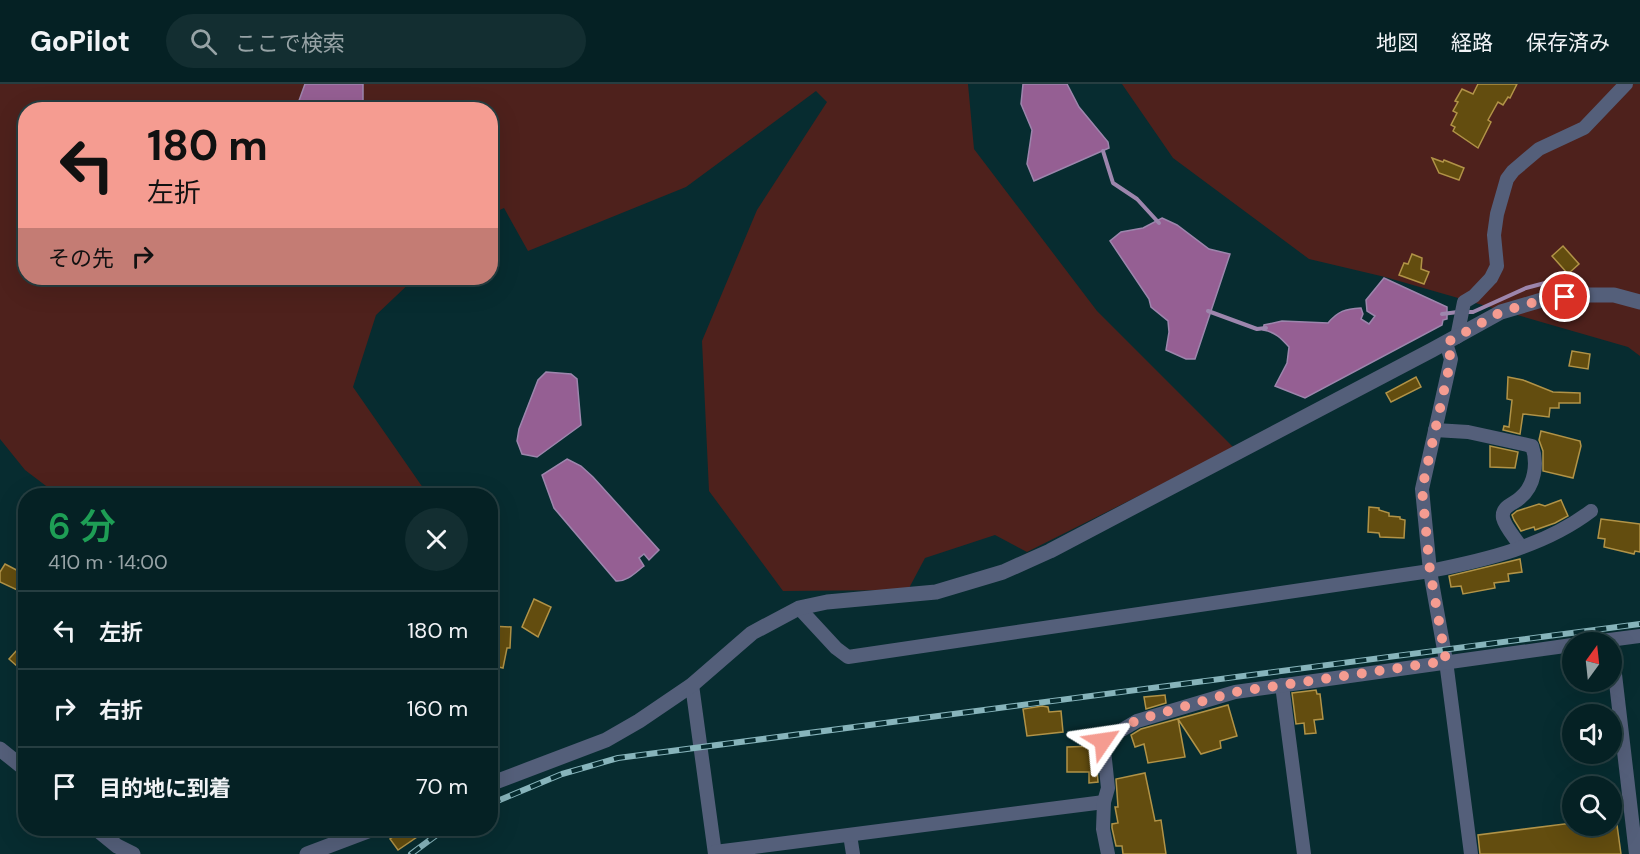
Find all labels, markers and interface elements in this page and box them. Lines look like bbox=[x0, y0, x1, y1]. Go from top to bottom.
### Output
search box bbox=[166, 14, 586, 68]
text: GoPilot bbox=[30, 23, 130, 60]
icon: search bbox=[187, 25, 220, 58]
text: ここで検索 bbox=[235, 29, 345, 58]
text: 地図 bbox=[1376, 29, 1418, 57]
text: 経路 bbox=[1451, 29, 1493, 57]
text: 保存済み bbox=[1526, 29, 1610, 57]
text: 180 m bbox=[147, 118, 268, 173]
icon: left bbox=[48, 126, 126, 204]
text: 左折 bbox=[147, 175, 201, 210]
icon: right bbox=[126, 240, 159, 273]
text: その先 bbox=[48, 244, 114, 273]
pin bbox=[1539, 271, 1590, 322]
icon: arrive bbox=[1548, 280, 1581, 313]
text: 6 分 bbox=[48, 503, 116, 550]
button: close bbox=[405, 508, 468, 571]
text: 410 m · 14:00 bbox=[48, 549, 168, 575]
icon: left bbox=[48, 614, 81, 647]
text: 180 m bbox=[407, 616, 468, 645]
text: 左折 bbox=[99, 618, 143, 647]
north arrow bbox=[1562, 632, 1622, 692]
map controls bbox=[1562, 632, 1622, 836]
icon: right bbox=[48, 692, 81, 725]
text: 160 m bbox=[407, 694, 468, 723]
text: 右折 bbox=[99, 696, 143, 725]
button: sound bbox=[1562, 704, 1622, 764]
position arrow bbox=[1071, 709, 1135, 773]
icon: arrive bbox=[48, 770, 81, 803]
text: 70 m bbox=[416, 772, 468, 801]
text: 目的地に到着 bbox=[99, 774, 231, 803]
button: search bbox=[1562, 776, 1622, 836]

